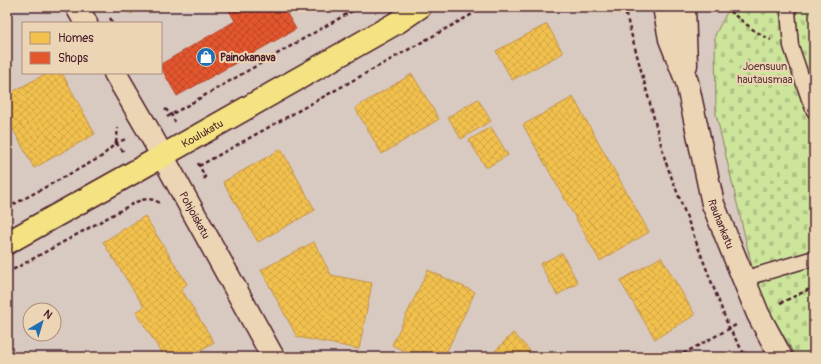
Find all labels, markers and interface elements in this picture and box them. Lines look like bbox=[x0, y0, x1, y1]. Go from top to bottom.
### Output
legend bbox=[22, 22, 162, 74]
text: Homes bbox=[58, 31, 94, 46]
shop icon: Painokanava bbox=[195, 46, 217, 68]
text: Shops bbox=[58, 51, 89, 66]
place label: Painokanava bbox=[220, 51, 276, 64]
park label: Joensuun hautausmaa bbox=[737, 60, 793, 86]
street label: Koulukatu bbox=[179, 116, 225, 150]
street label: Pohjoiskatu bbox=[177, 189, 213, 241]
street label: Rauhankatu bbox=[706, 198, 737, 251]
north arrow bbox=[22, 302, 62, 342]
text: N bbox=[41, 307, 55, 322]

